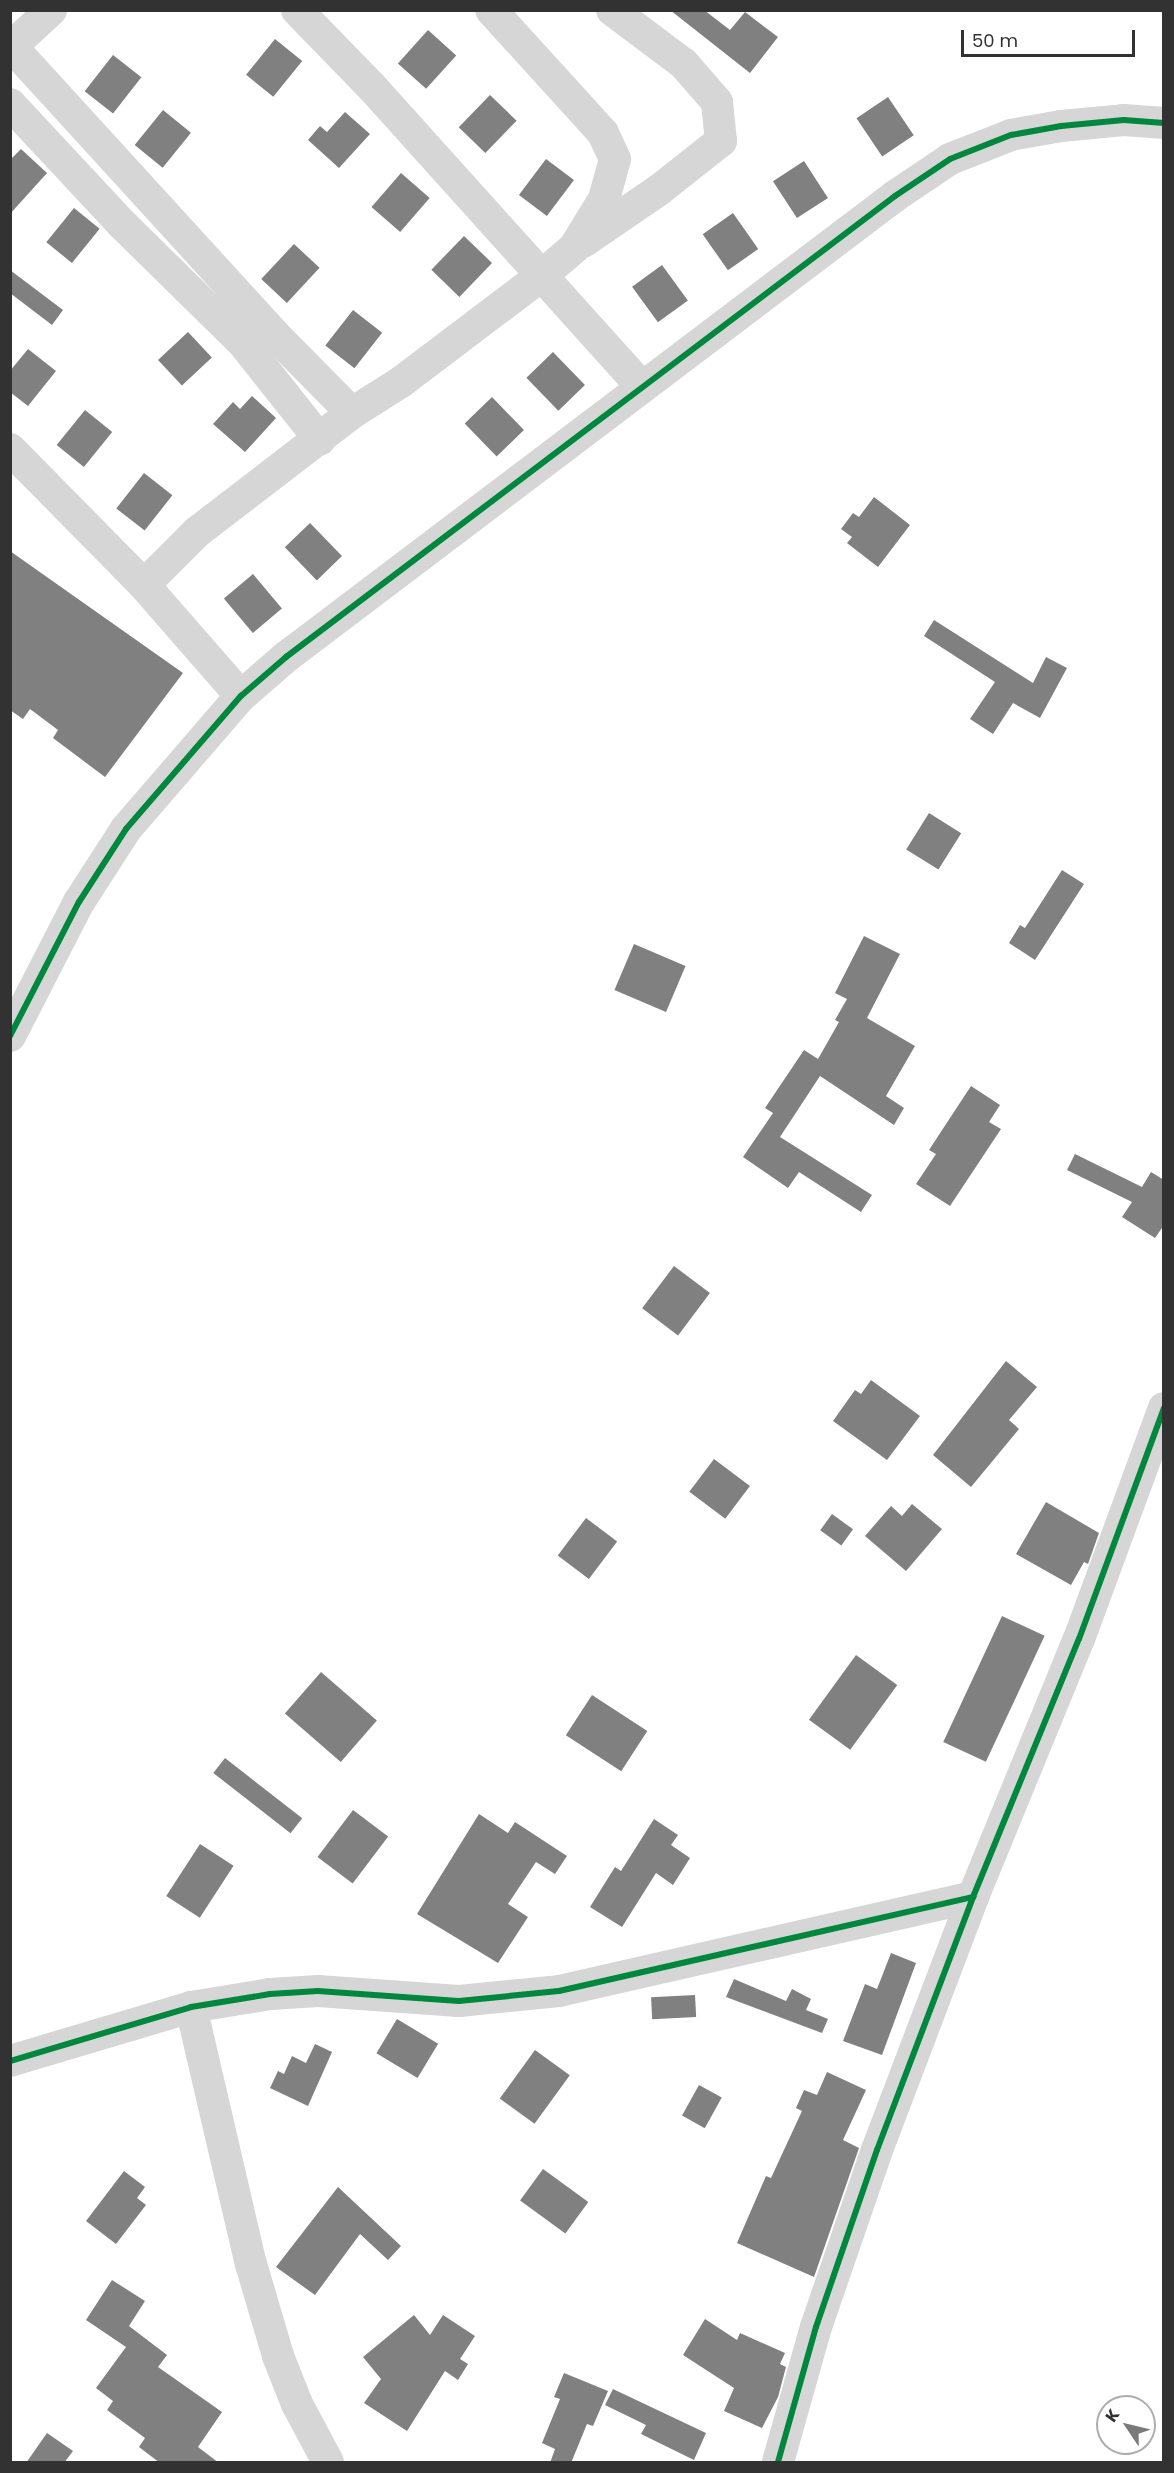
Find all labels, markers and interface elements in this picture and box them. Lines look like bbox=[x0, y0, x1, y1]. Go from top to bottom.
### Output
scale bar bbox=[964, 18, 1138, 56]
text: 50 m bbox=[972, 28, 1018, 53]
north arrow bbox=[1096, 2395, 1156, 2455]
text: K bbox=[1100, 2404, 1125, 2427]

